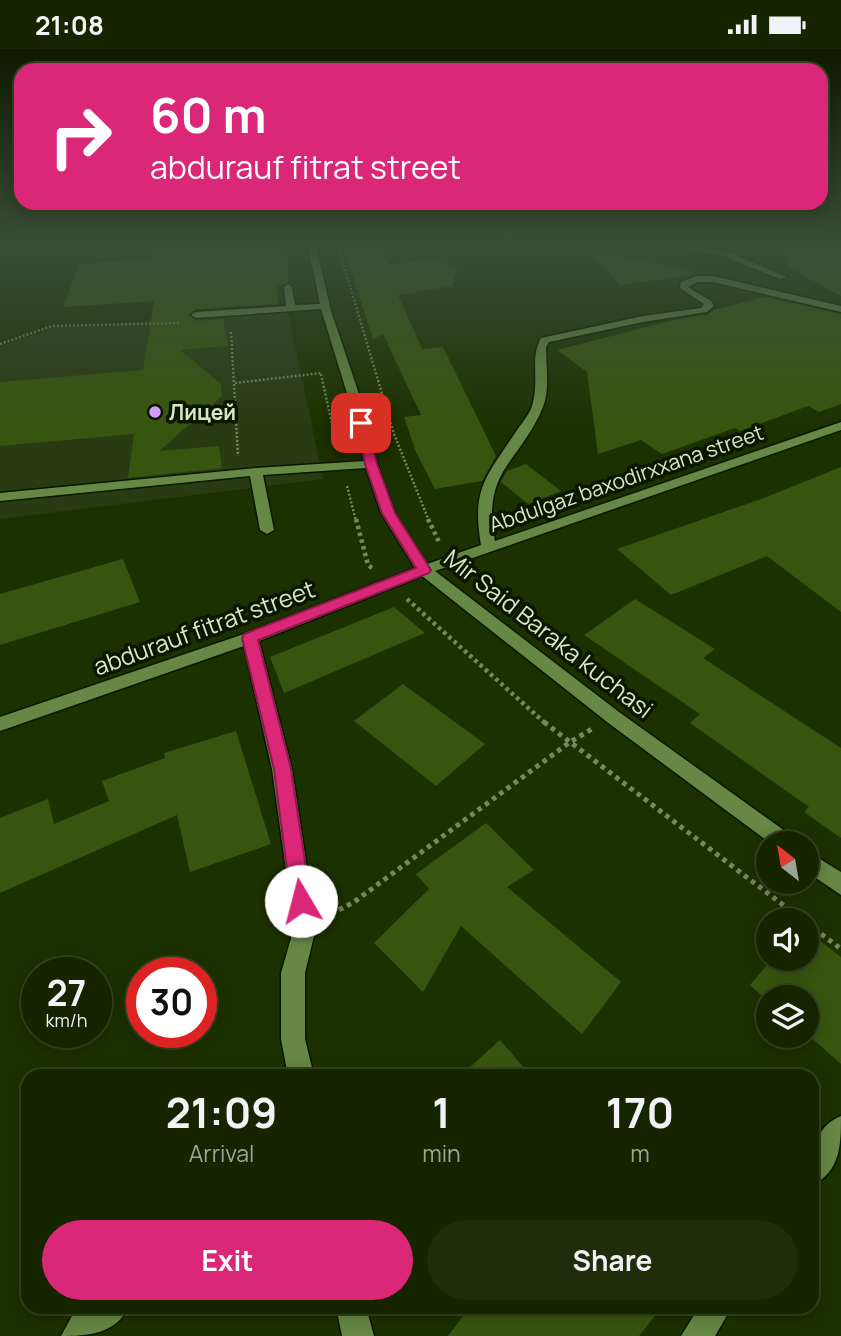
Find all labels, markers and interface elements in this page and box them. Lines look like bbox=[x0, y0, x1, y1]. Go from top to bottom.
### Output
text: 21:08 bbox=[35, 7, 104, 43]
text: 60 m bbox=[150, 81, 267, 148]
icon: right bbox=[35, 91, 126, 182]
text: abdurauf fitrat street bbox=[150, 145, 461, 189]
pin bbox=[331, 393, 391, 453]
place label: Лицей bbox=[169, 398, 236, 426]
marker: Лицей bbox=[147, 404, 163, 420]
icon: arrive bbox=[342, 404, 380, 442]
street label: Abdulgaz baxodirxxana street bbox=[485, 418, 767, 538]
street label: Mir Said Baraka kuchasi bbox=[438, 541, 660, 725]
street label: abdurauf fitrat street bbox=[89, 572, 319, 682]
north arrow bbox=[756, 831, 819, 894]
map controls bbox=[756, 831, 819, 1048]
position arrow bbox=[264, 864, 338, 938]
button: sound bbox=[756, 908, 819, 971]
speed limit sign: 30 bbox=[126, 957, 217, 1048]
text: 27 bbox=[47, 969, 86, 1017]
button: layers bbox=[756, 985, 819, 1048]
text: km/h bbox=[46, 1008, 87, 1032]
text: 21:09 bbox=[166, 1083, 277, 1141]
text: 1 bbox=[432, 1083, 451, 1141]
text: 170 bbox=[606, 1083, 674, 1141]
text: Arrival bbox=[189, 1137, 254, 1169]
text: min bbox=[422, 1137, 461, 1169]
text: m bbox=[630, 1137, 650, 1169]
button: Exit bbox=[42, 1220, 413, 1300]
button: Share bbox=[427, 1220, 798, 1300]

